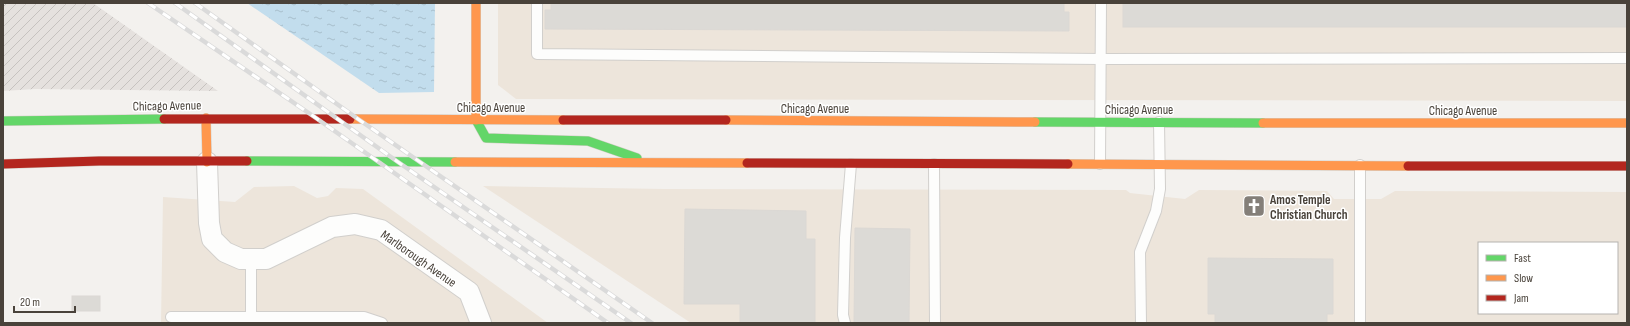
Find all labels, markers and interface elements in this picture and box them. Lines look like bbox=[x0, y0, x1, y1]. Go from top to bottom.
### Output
street label: Chicago Avenue bbox=[133, 97, 202, 115]
street label: Chicago Avenue bbox=[457, 100, 525, 116]
street label: Chicago Avenue bbox=[781, 101, 849, 117]
street label: Chicago Avenue bbox=[1105, 102, 1173, 118]
street label: Chicago Avenue bbox=[1429, 103, 1497, 119]
place label: Amos Temple Christian Church bbox=[1269, 192, 1348, 223]
church icon: Amos Temple Christian Church bbox=[1241, 193, 1267, 219]
street label: Marlborough Avenue bbox=[378, 227, 459, 291]
legend bbox=[1478, 242, 1618, 314]
text: Fast bbox=[1514, 251, 1531, 266]
text: Slow bbox=[1514, 271, 1533, 286]
scale bar bbox=[14, 288, 75, 314]
text: Jam bbox=[1513, 291, 1529, 306]
text: 20 m bbox=[20, 295, 40, 310]

